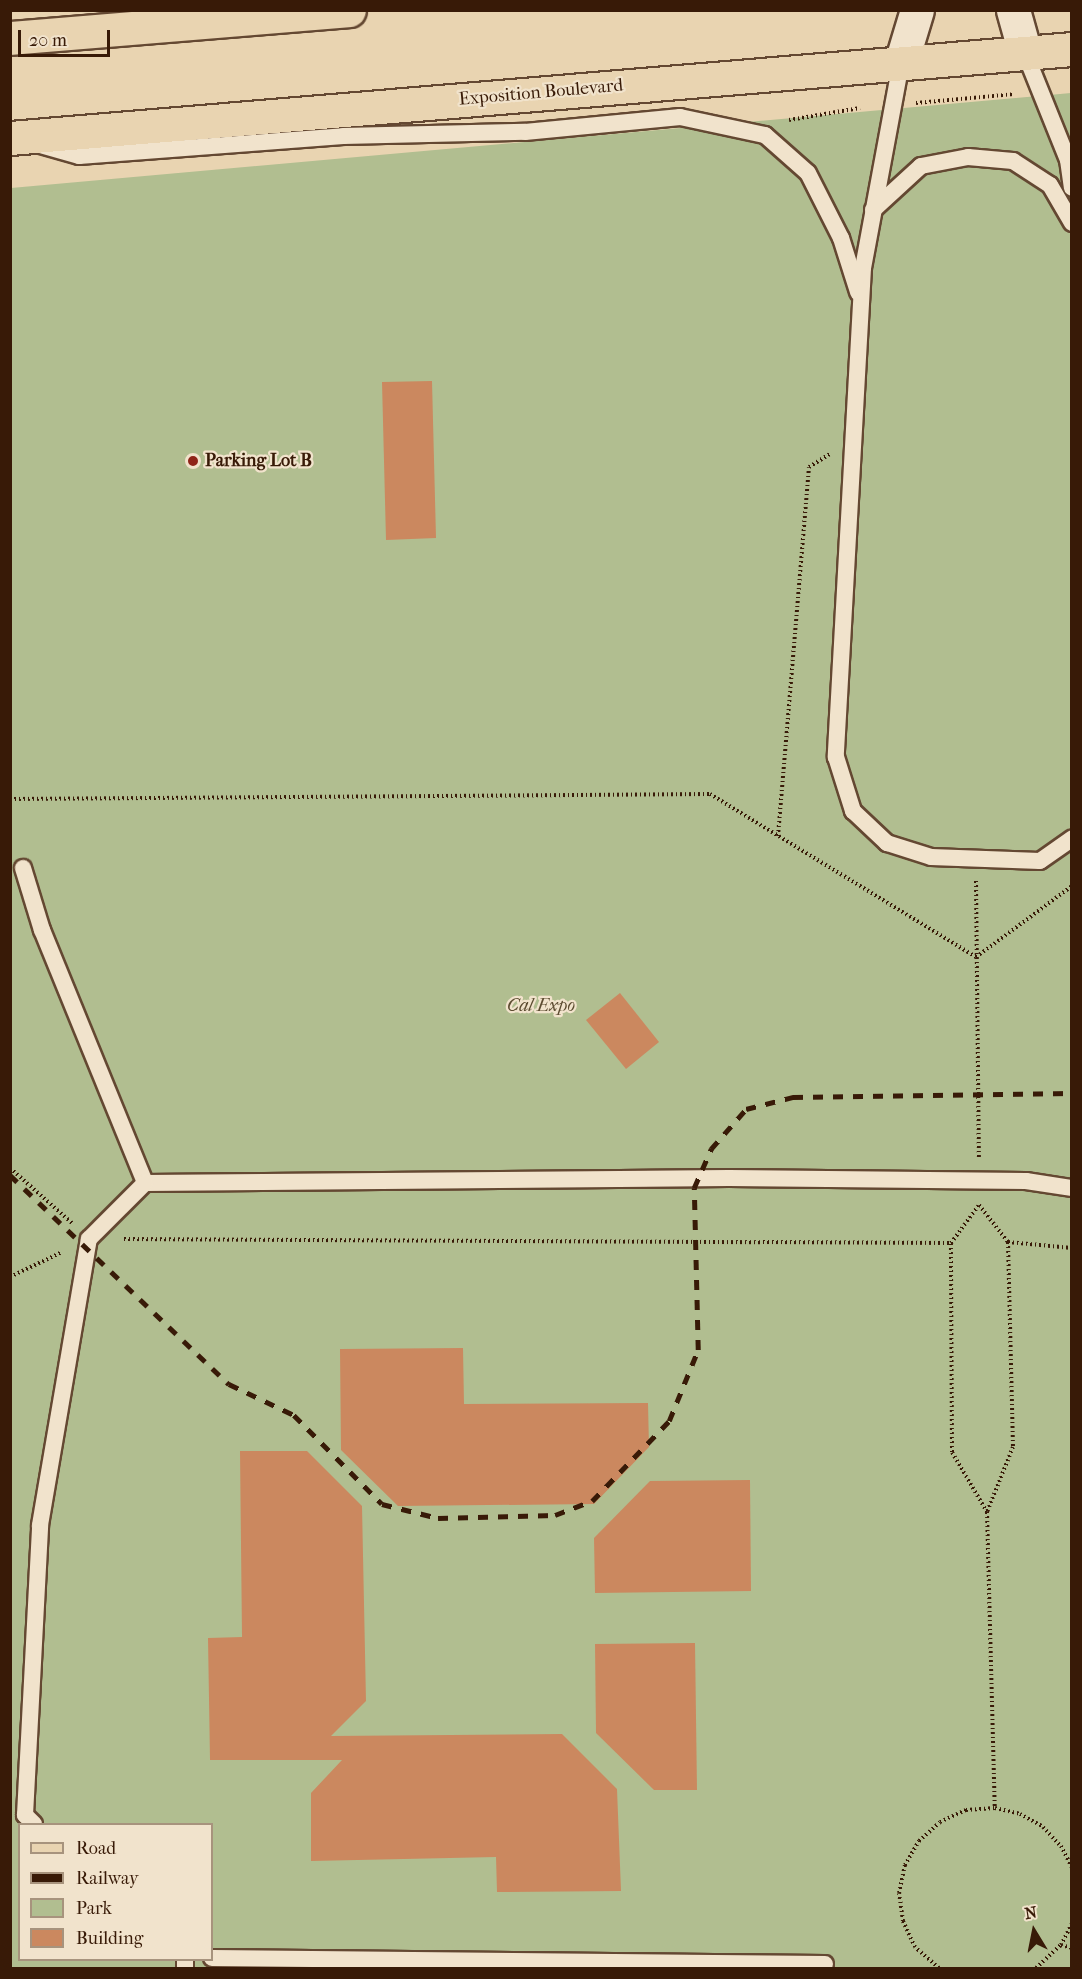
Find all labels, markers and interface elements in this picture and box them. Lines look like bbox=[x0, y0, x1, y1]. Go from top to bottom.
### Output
scale bar bbox=[21, 18, 112, 56]
text: 20 m bbox=[29, 30, 67, 51]
street label: Exposition Boulevard bbox=[458, 75, 624, 111]
place label: Parking Lot B bbox=[205, 450, 312, 472]
marker: Parking Lot B bbox=[186, 454, 200, 468]
park label: Cal Expo bbox=[507, 995, 575, 1017]
legend bbox=[18, 1823, 213, 1961]
text: Road bbox=[76, 1838, 116, 1859]
text: Railway bbox=[76, 1868, 139, 1889]
text: Park bbox=[76, 1898, 112, 1919]
north arrow bbox=[1004, 1901, 1064, 1961]
text: N bbox=[1023, 1902, 1038, 1923]
text: Building bbox=[76, 1928, 143, 1949]

